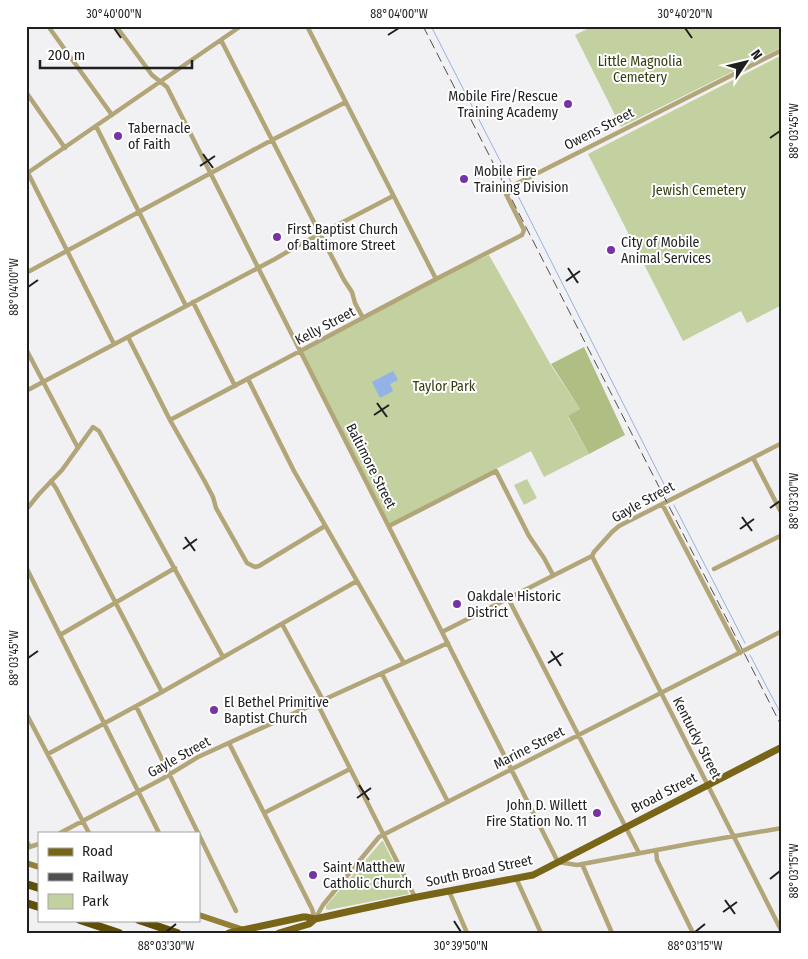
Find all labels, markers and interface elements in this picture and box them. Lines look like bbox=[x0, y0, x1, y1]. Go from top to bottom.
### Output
text: 30°40'00"N bbox=[86, 7, 142, 21]
text: 88°04'00"W bbox=[370, 7, 428, 21]
text: 30°40'20"N bbox=[658, 7, 712, 21]
scale bar bbox=[40, 38, 192, 70]
north arrow bbox=[720, 38, 770, 88]
text: 200 m bbox=[48, 46, 85, 64]
text: N bbox=[747, 47, 766, 63]
park label: Little Magnolia Cemetery bbox=[598, 53, 682, 86]
place label: Mobile Fire/Rescue Training Academy bbox=[448, 88, 559, 121]
marker: Mobile Fire/Rescue Training Academy bbox=[562, 98, 574, 110]
text: 88°03'45"W bbox=[787, 103, 801, 159]
street label: Owens Street bbox=[561, 104, 637, 154]
place label: Tabernacle of Faith bbox=[128, 120, 191, 153]
marker: Tabernacle of Faith bbox=[112, 130, 124, 142]
place label: Mobile Fire Training Division bbox=[474, 163, 569, 196]
marker: Mobile Fire Training Division bbox=[458, 173, 470, 185]
park label: Jewish Cemetery bbox=[652, 182, 747, 199]
place label: First Baptist Church of Baltimore Street bbox=[287, 221, 398, 254]
marker: First Baptist Church of Baltimore Street bbox=[271, 231, 283, 243]
place label: City of Mobile Animal Services bbox=[621, 234, 711, 267]
marker: City of Mobile Animal Services bbox=[605, 244, 617, 256]
text: 88°04'00"W bbox=[7, 258, 21, 316]
street label: Kelly Street bbox=[292, 303, 358, 349]
park label: Taylor Park bbox=[413, 378, 476, 395]
street label: Baltimore Street bbox=[342, 421, 400, 512]
text: 88°03'30"W bbox=[787, 473, 801, 529]
street label: Gayle Street bbox=[609, 478, 678, 526]
place label: Oakdale Historic District bbox=[467, 588, 561, 621]
marker: Oakdale Historic District bbox=[451, 598, 463, 610]
text: 88°03'45"W bbox=[7, 630, 21, 686]
place label: El Bethel Primitive Baptist Church bbox=[224, 694, 329, 727]
street label: Kentucky Street bbox=[669, 694, 725, 782]
marker: El Bethel Primitive Baptist Church bbox=[208, 704, 220, 716]
street label: Marine Street bbox=[491, 723, 568, 773]
street label: Gayle Street bbox=[145, 733, 214, 781]
street label: Broad Street bbox=[628, 769, 700, 817]
place label: John D. Willett Fire Station No. 11 bbox=[486, 797, 587, 830]
marker: John D. Willett Fire Station No. 11 bbox=[591, 807, 603, 819]
legend bbox=[38, 832, 200, 922]
text: Road bbox=[82, 842, 113, 860]
text: 88°03'15"W bbox=[787, 844, 801, 898]
street label: South Broad Street bbox=[424, 851, 534, 891]
place label: Saint Matthew Catholic Church bbox=[323, 859, 412, 892]
text: Railway bbox=[82, 868, 129, 886]
marker: Saint Matthew Catholic Church bbox=[307, 869, 319, 881]
text: Park bbox=[82, 892, 109, 910]
text: 88°03'30"W bbox=[138, 939, 194, 953]
text: 30°39'50"N bbox=[434, 939, 488, 953]
text: 88°03'15"W bbox=[668, 939, 722, 953]

